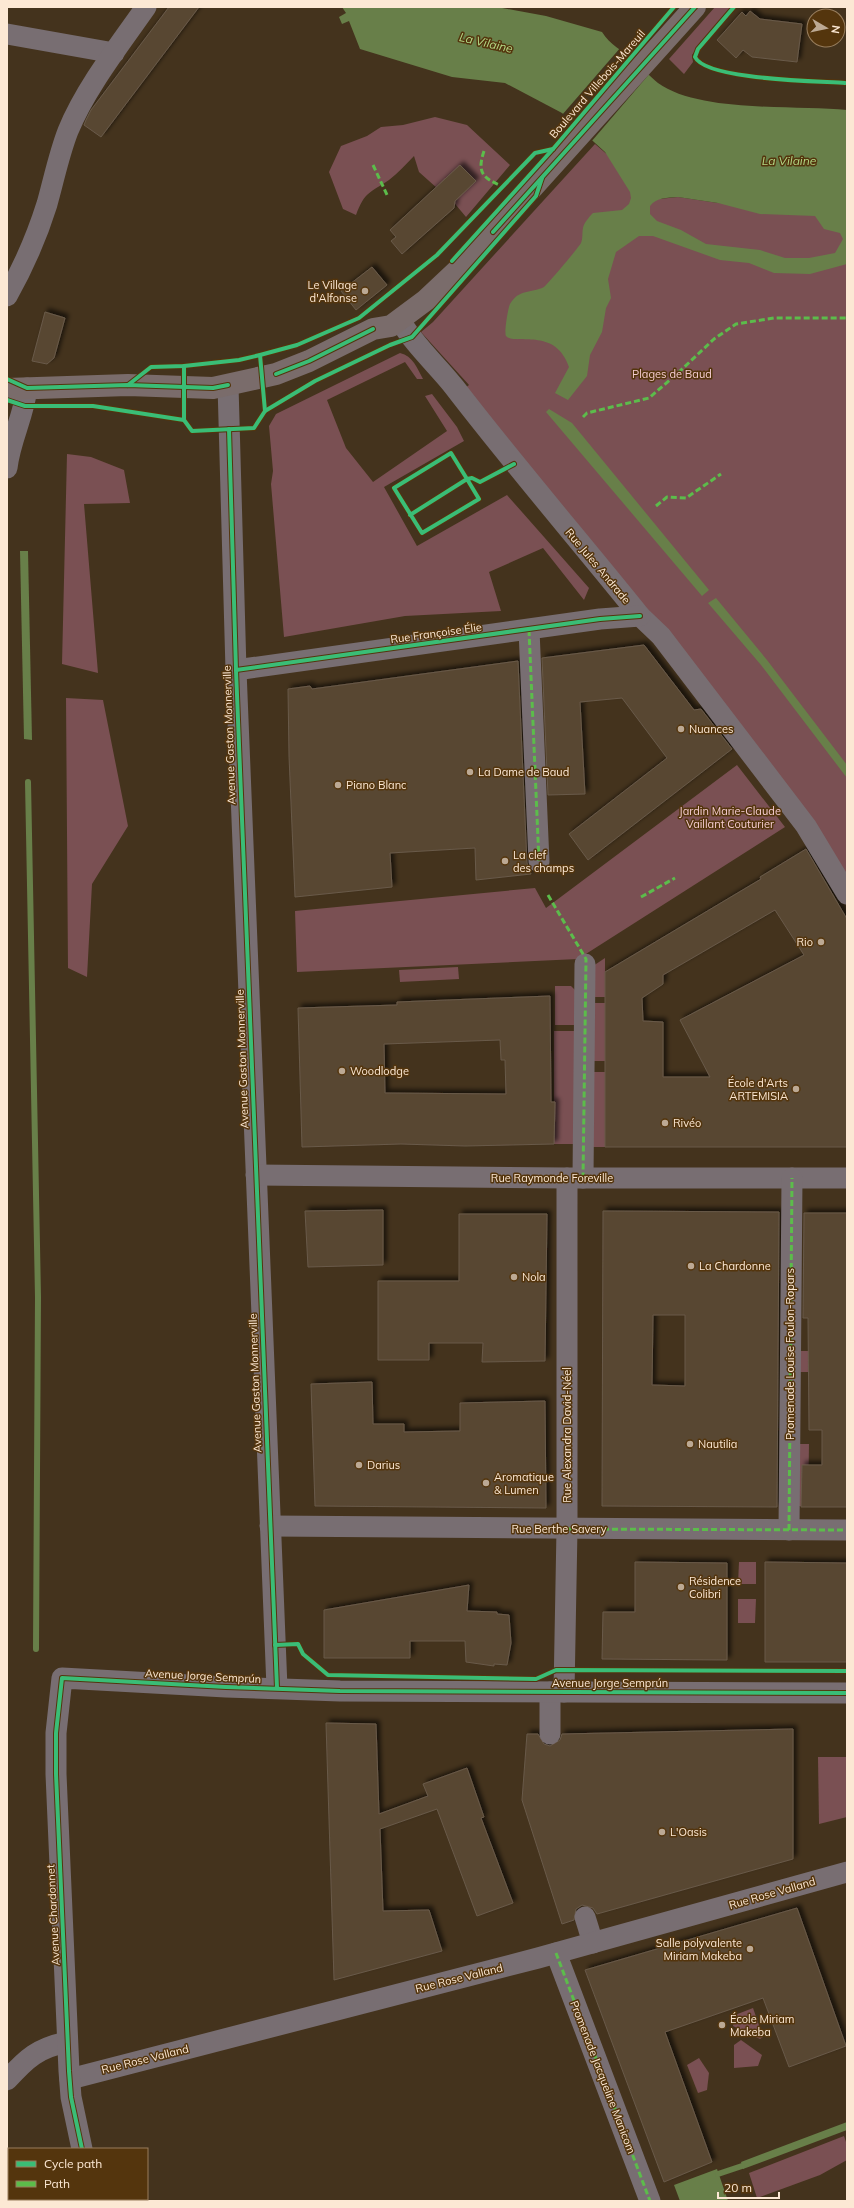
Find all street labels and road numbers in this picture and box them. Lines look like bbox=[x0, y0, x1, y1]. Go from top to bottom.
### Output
street label: Boulevard Villebois-Mareuil bbox=[546, 27, 648, 141]
street label: Rue Jules Andrade bbox=[562, 526, 634, 606]
street label: Rue Françoise Élie bbox=[389, 620, 483, 646]
street label: Avenue Gaston Monnerville bbox=[220, 665, 238, 805]
street label: Avenue Gaston Monnerville bbox=[233, 989, 251, 1129]
street label: Rue Raymonde Foreville bbox=[491, 1171, 613, 1185]
street label: Promenade Louise Foulon-Ropars bbox=[783, 1268, 797, 1440]
street label: Avenue Gaston Monnerville bbox=[246, 1313, 264, 1453]
street label: Rue Alexandra David-Néel bbox=[560, 1367, 574, 1503]
street label: Rue Berthe Savery bbox=[511, 1522, 607, 1536]
street label: Avenue Jorge Semprún bbox=[145, 1666, 261, 1686]
street label: Avenue Jorge Semprún bbox=[552, 1676, 668, 1690]
street label: Avenue Chardonnet bbox=[43, 1864, 63, 1966]
street label: Rue Rose Valland bbox=[727, 1874, 817, 1912]
street label: Rue Rose Valland bbox=[414, 1960, 504, 1996]
street label: Promenade Jacqueline Manicom bbox=[567, 1998, 639, 2156]
street label: Rue Rose Valland bbox=[100, 2041, 190, 2077]

